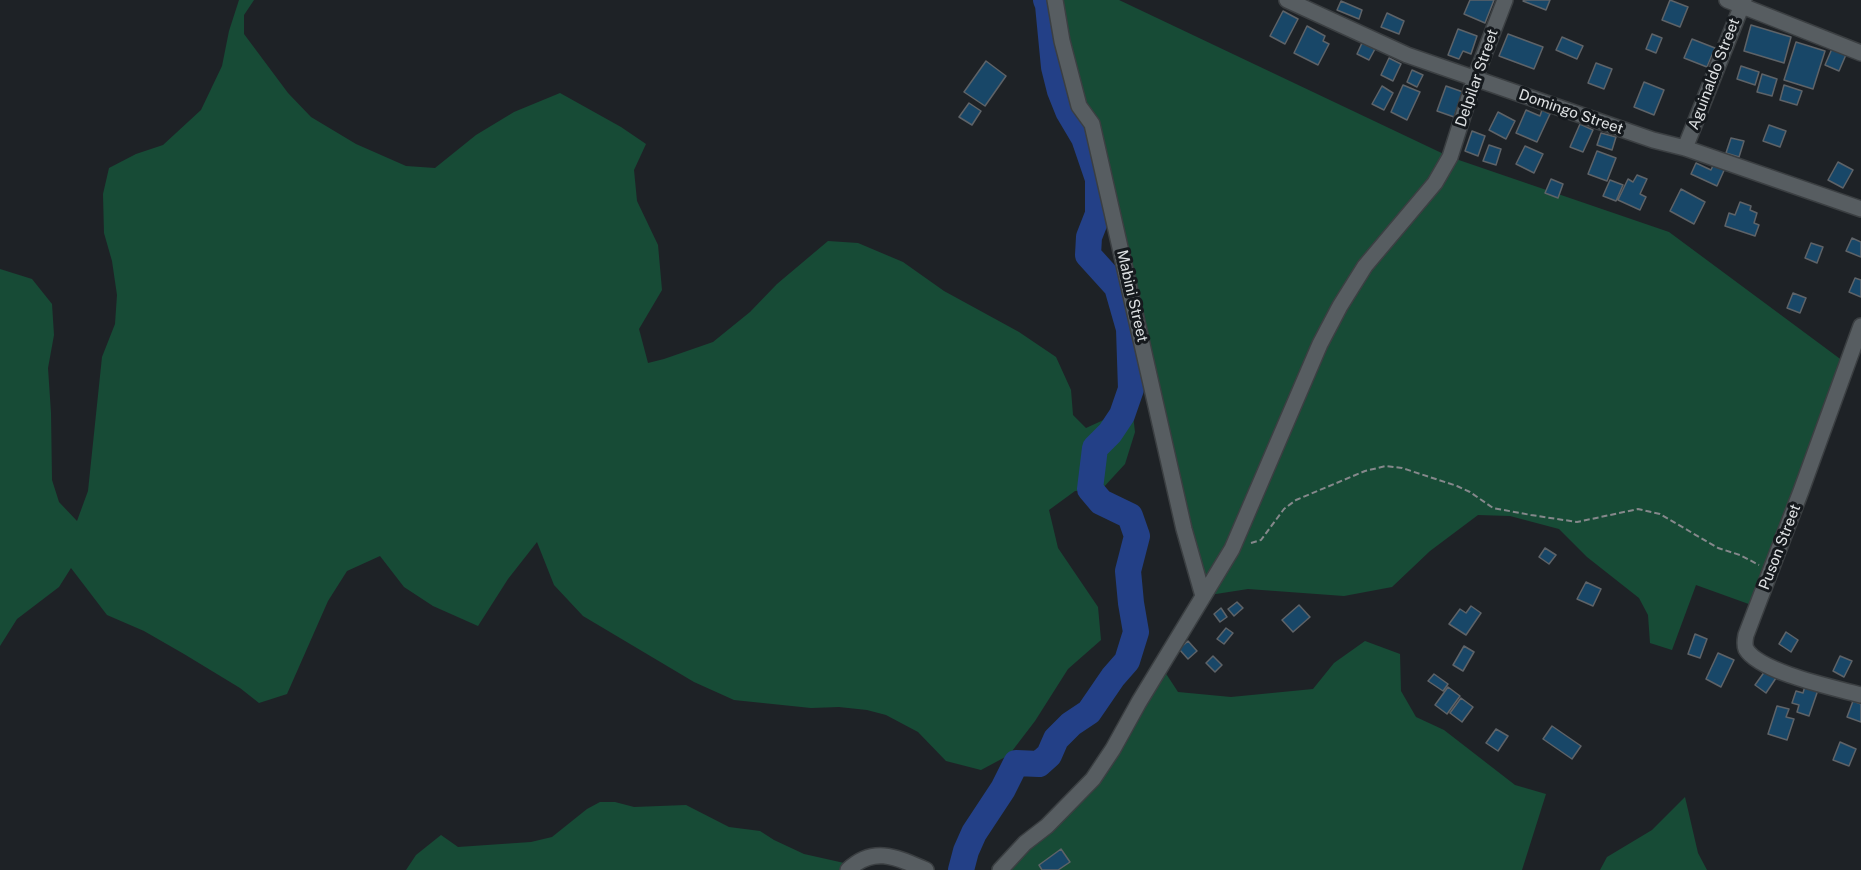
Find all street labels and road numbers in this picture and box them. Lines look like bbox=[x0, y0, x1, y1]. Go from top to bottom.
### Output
street label: Aguinaldo Street bbox=[1684, 16, 1744, 132]
street label: Delpilar Street bbox=[1452, 27, 1502, 129]
street label: Domingo Street bbox=[1516, 86, 1626, 138]
street label: Mabini Street bbox=[1113, 248, 1151, 344]
street label: Puson Street bbox=[1755, 502, 1805, 592]

